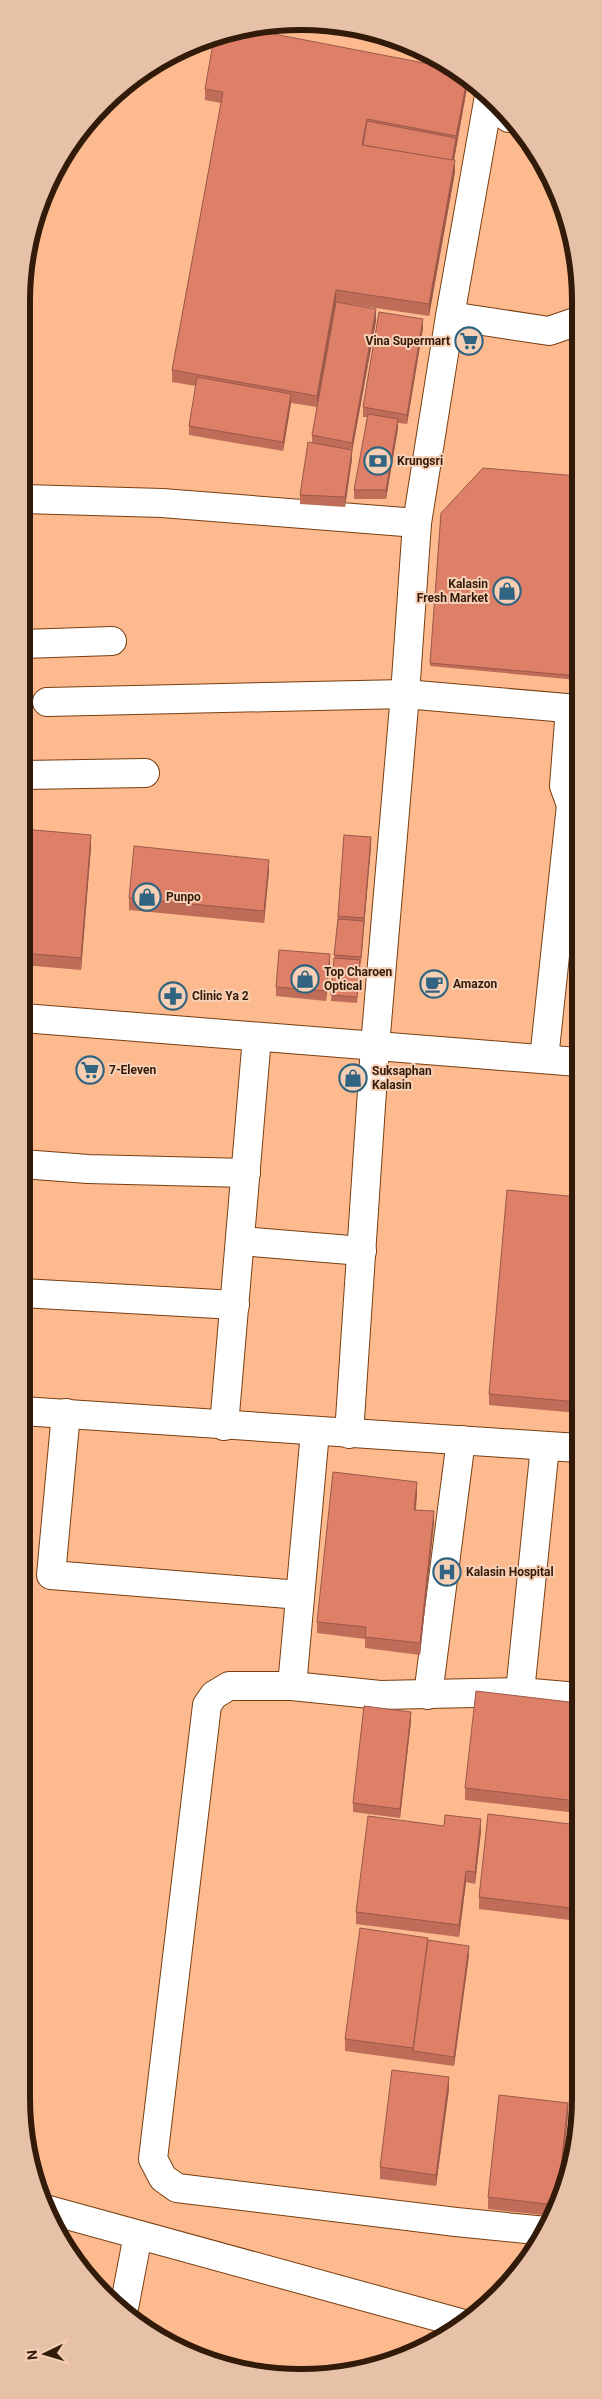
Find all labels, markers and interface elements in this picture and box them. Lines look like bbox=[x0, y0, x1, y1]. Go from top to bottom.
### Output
supermarket icon: Vina Supermart bbox=[454, 326, 484, 356]
place label: Vina Supermart bbox=[366, 334, 450, 348]
bank icon: Krungsri bbox=[363, 446, 393, 476]
place label: Krungsri bbox=[397, 454, 443, 468]
shop icon: Kalasin Fresh Market bbox=[492, 576, 522, 606]
place label: Kalasin Fresh Market bbox=[417, 577, 488, 605]
shop icon: Punpo bbox=[132, 882, 162, 912]
place label: Punpo bbox=[166, 890, 201, 904]
shop icon: Top Charoen Optical bbox=[290, 964, 320, 994]
place label: Top Charoen Optical bbox=[324, 965, 392, 993]
cafe icon: Amazon bbox=[419, 969, 449, 999]
place label: Amazon bbox=[453, 977, 497, 991]
pharmacy icon: Clinic Ya 2 bbox=[158, 981, 188, 1011]
place label: Clinic Ya 2 bbox=[192, 989, 249, 1003]
supermarket icon: 7-Eleven bbox=[75, 1055, 105, 1085]
place label: 7-Eleven bbox=[109, 1063, 156, 1077]
shop icon: Suksaphan Kalasin bbox=[338, 1063, 368, 1093]
place label: Suksaphan Kalasin bbox=[372, 1064, 432, 1092]
hospital icon: Kalasin Hospital bbox=[432, 1557, 462, 1587]
place label: Kalasin Hospital bbox=[466, 1565, 554, 1579]
north arrow bbox=[20, 2329, 70, 2379]
text: N bbox=[24, 2350, 40, 2361]

